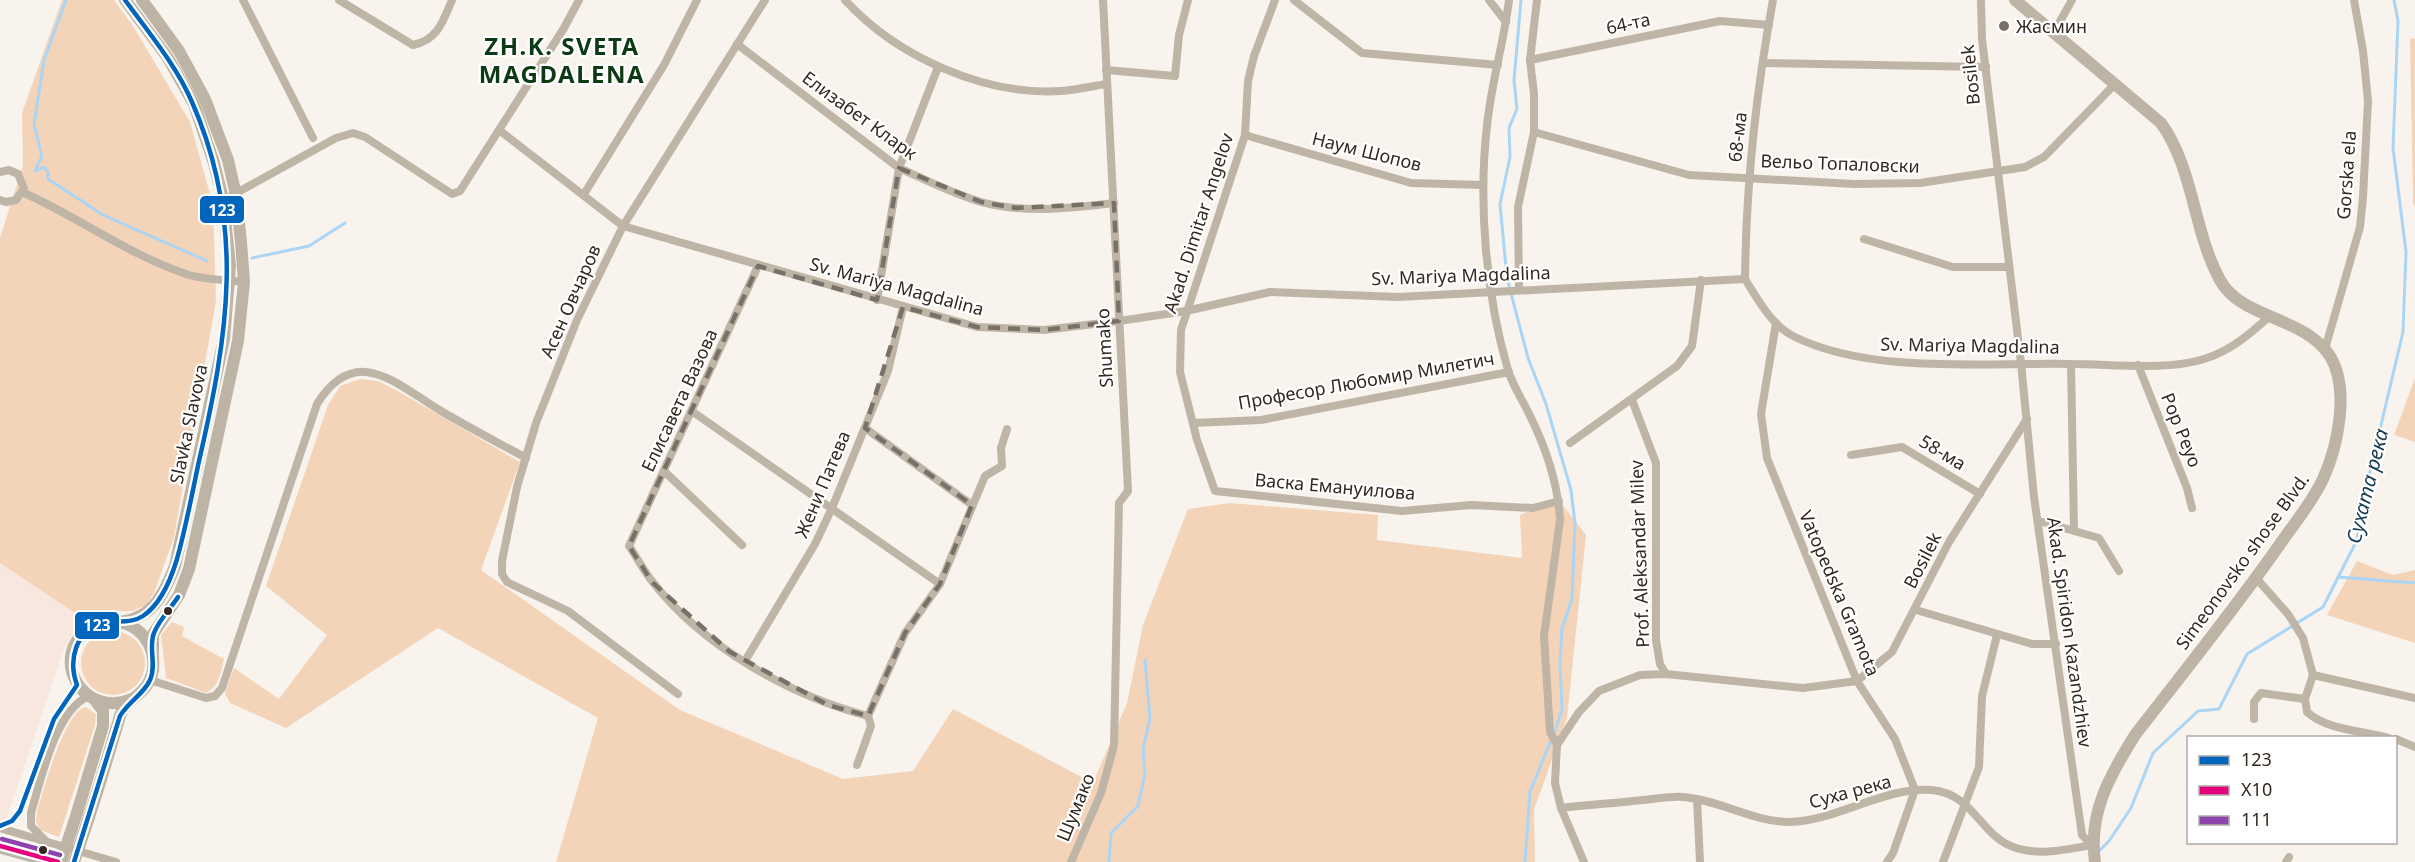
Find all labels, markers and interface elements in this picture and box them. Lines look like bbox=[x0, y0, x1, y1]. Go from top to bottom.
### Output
street label: 64-та bbox=[1604, 7, 1652, 39]
place label: Жасмин bbox=[2016, 14, 2087, 38]
marker: Жасмин bbox=[1997, 19, 2011, 33]
district label: ZH.K. SVETA MAGDALENA bbox=[479, 29, 645, 90]
street label: Bosilek bbox=[1955, 43, 1985, 106]
street label: Елизабет Кларк bbox=[798, 65, 923, 165]
street label: 68-ма bbox=[1722, 111, 1752, 163]
street label: Наум Шопов bbox=[1310, 126, 1424, 176]
street label: Akad. Dimitar Angelov bbox=[1158, 129, 1239, 316]
street label: Gorska ela bbox=[2331, 130, 2361, 220]
street label: Вельо Топаловски bbox=[1760, 148, 1920, 178]
line badge: 123 bbox=[199, 195, 245, 224]
text: 123 bbox=[208, 199, 236, 221]
street label: Асен Овчаров bbox=[534, 240, 606, 362]
street label: Sv. Mariya Magdalina bbox=[807, 251, 987, 321]
street label: Sv. Mariya Magdalina bbox=[1371, 260, 1551, 290]
street label: Shumako bbox=[1090, 308, 1118, 388]
street label: Елисавета Вазова bbox=[635, 325, 723, 475]
street label: Sv. Mariya Magdalina bbox=[1880, 331, 2060, 359]
street label: Професор Любомир Милетич bbox=[1236, 346, 1496, 414]
street label: Slavka Slavova bbox=[164, 362, 212, 486]
street label: Pop Peyo bbox=[2156, 389, 2208, 471]
water label: Сухата река bbox=[2340, 426, 2394, 546]
street label: Жени Патева bbox=[789, 427, 855, 541]
street label: 58-ма bbox=[1915, 429, 1971, 475]
street label: Prof. Aleksandar Milev bbox=[1624, 459, 1654, 648]
street label: Васка Емануилова bbox=[1254, 467, 1416, 505]
street label: Simeonovsko shose Blvd. bbox=[2170, 468, 2314, 654]
street label: Vatopedska Gramota bbox=[1794, 506, 1886, 680]
street label: Akad. Spiridon Kazandzhiev bbox=[2042, 515, 2098, 750]
street label: Bosilek bbox=[1898, 527, 1947, 592]
unlabelled marker bbox=[162, 605, 174, 617]
line badge: 123 bbox=[74, 611, 120, 640]
text: 123 bbox=[83, 614, 111, 636]
legend bbox=[2187, 736, 2397, 844]
text: 123 bbox=[2241, 747, 2272, 771]
street label: Шумако bbox=[1050, 769, 1100, 845]
street label: Суха река bbox=[1806, 769, 1894, 813]
text: Х10 bbox=[2241, 777, 2272, 801]
text: 111 bbox=[2241, 807, 2272, 831]
unlabelled marker bbox=[37, 844, 49, 856]

